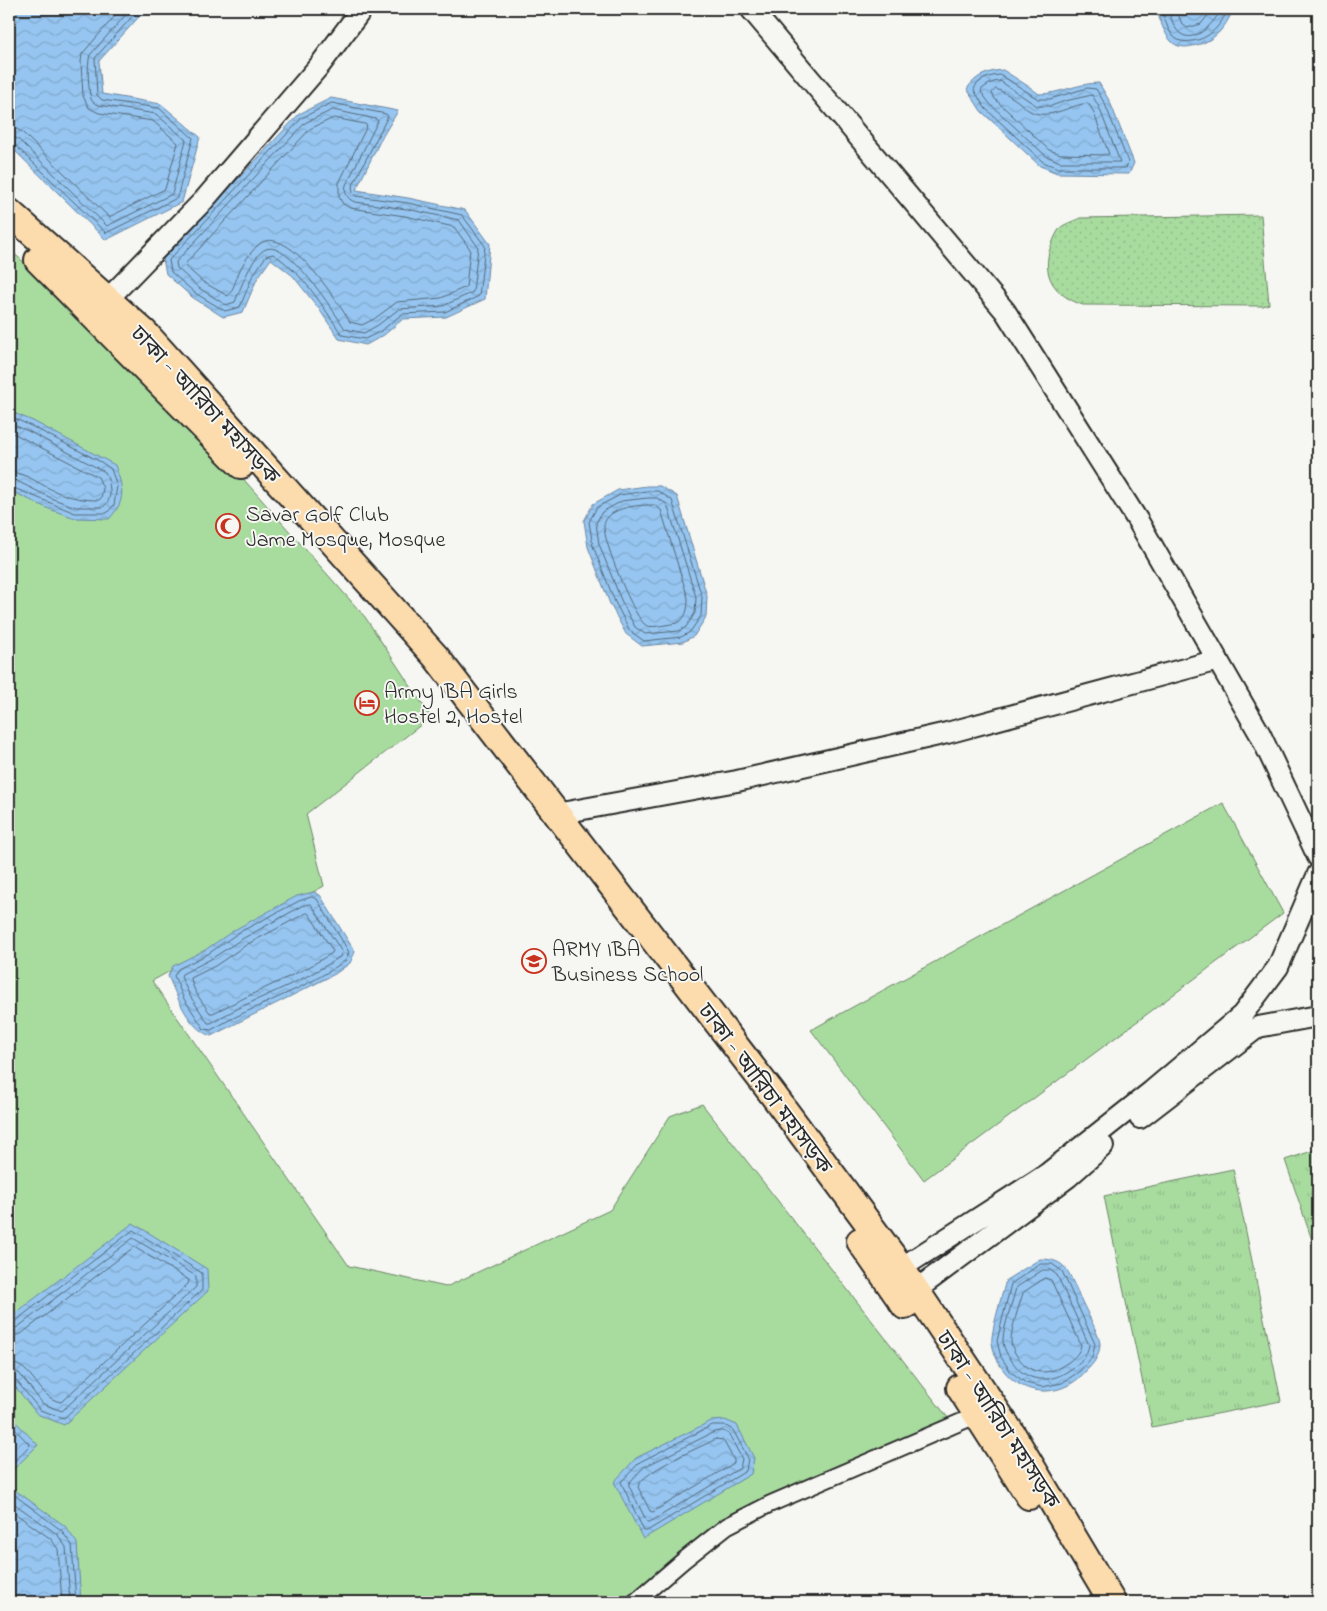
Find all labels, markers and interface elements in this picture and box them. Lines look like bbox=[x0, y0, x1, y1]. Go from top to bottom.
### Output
street label: ঢাকা - আরিচা মহাসড়ক bbox=[121, 319, 286, 493]
place label: Savar Golf Club Jame Mosque, Mosque bbox=[246, 500, 446, 557]
mosque icon: Savar Golf Club Jame Mosque, Mosque bbox=[215, 513, 241, 539]
place label: Army IBA Girls Hostel 2, Hostel bbox=[384, 677, 522, 734]
hotel icon: Army IBA Girls Hostel 2, Hostel bbox=[354, 690, 380, 716]
place label: ARMY IBA Business School bbox=[551, 935, 703, 992]
school or university icon: ARMY IBA Business School bbox=[521, 948, 547, 974]
street label: ঢাকা - আরিচা মহাসড়ক bbox=[688, 997, 839, 1182]
street label: ঢাকা - আরিচা মহাসড়ক bbox=[926, 1324, 1066, 1516]

